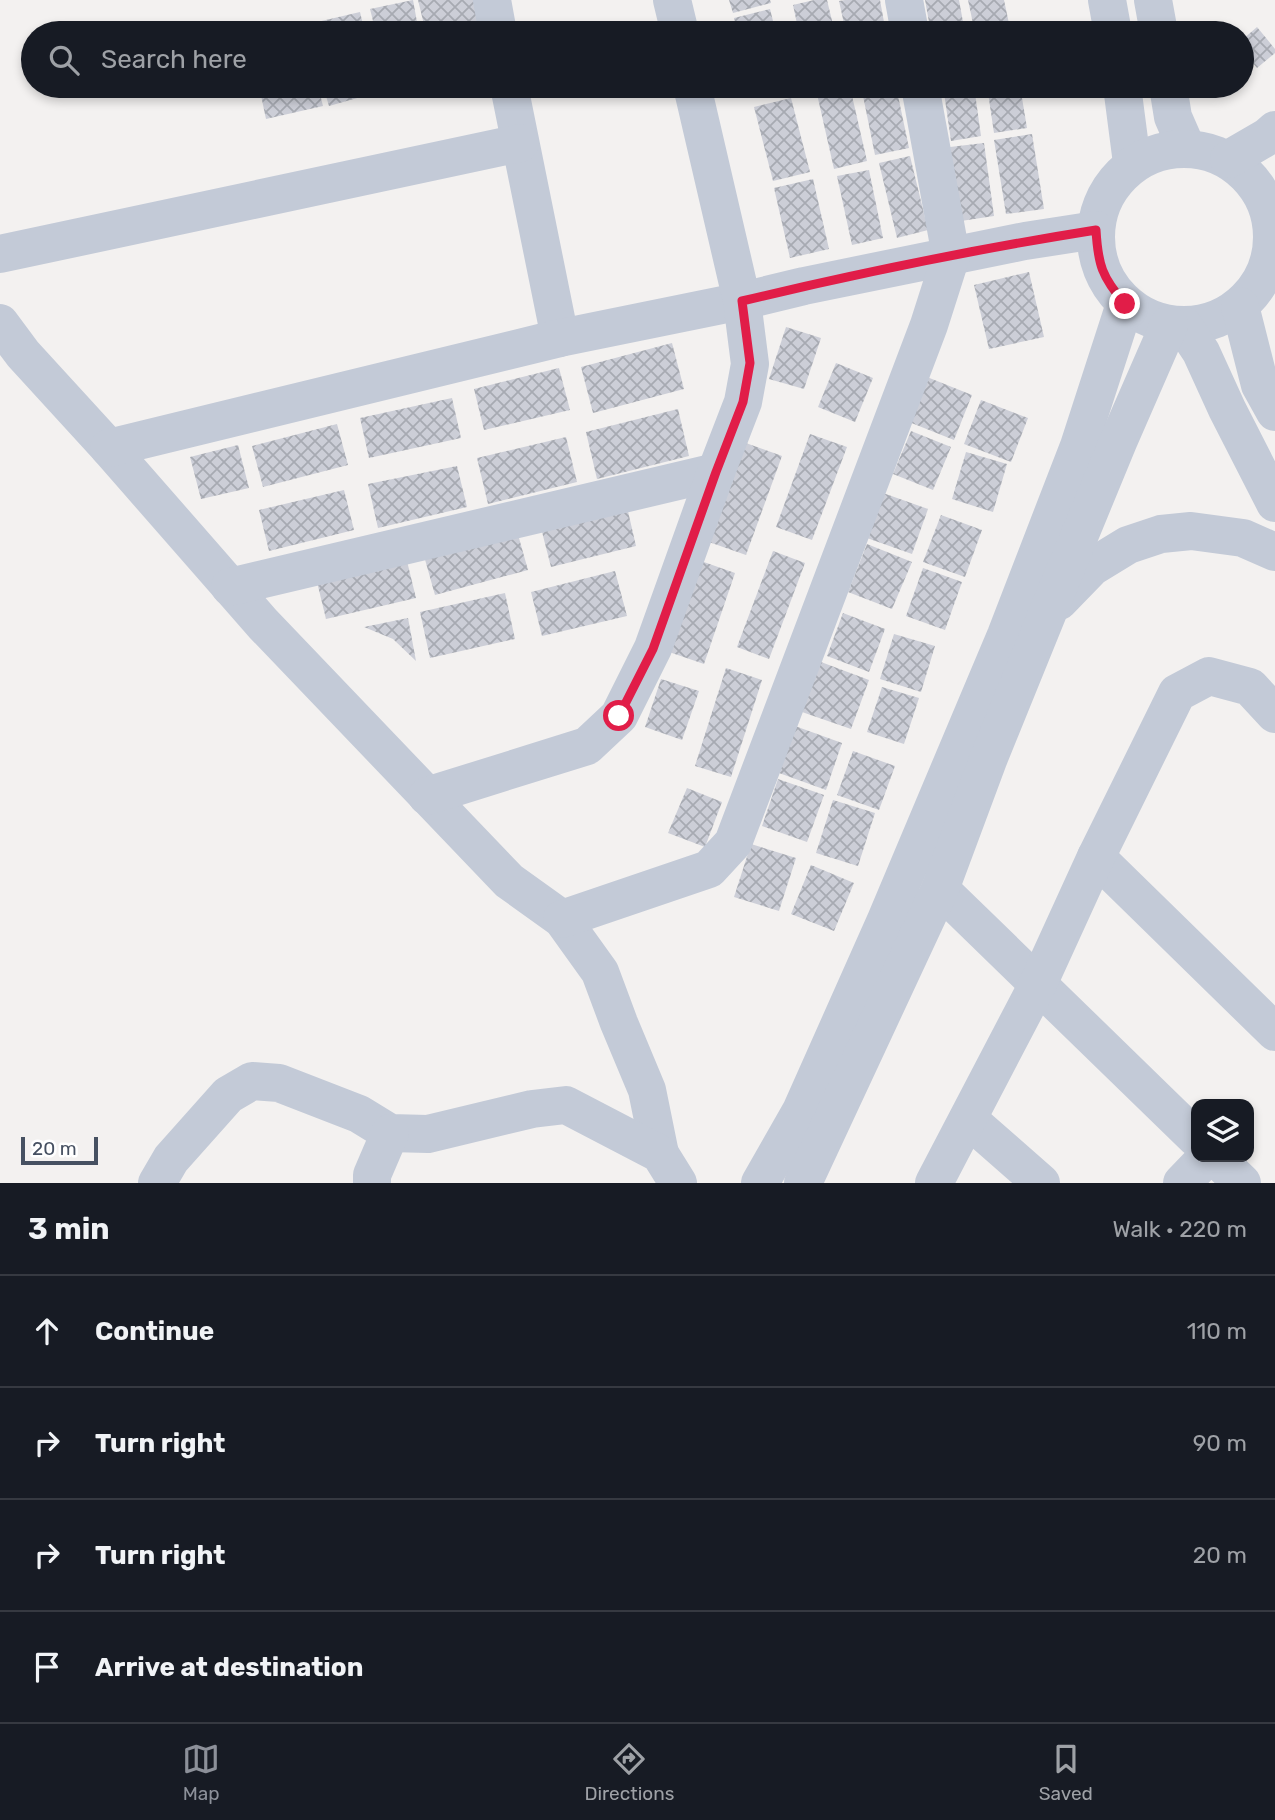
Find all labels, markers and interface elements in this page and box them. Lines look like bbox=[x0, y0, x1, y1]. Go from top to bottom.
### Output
search box bbox=[21, 21, 1254, 98]
icon: search bbox=[45, 41, 83, 79]
text: Search here bbox=[101, 44, 247, 75]
route end bbox=[1109, 288, 1140, 319]
route start bbox=[603, 700, 634, 731]
map controls bbox=[1191, 1099, 1254, 1162]
button: layers bbox=[1191, 1099, 1254, 1162]
scale bar bbox=[21, 1134, 98, 1166]
text: 20 m bbox=[32, 1137, 77, 1160]
text: 3 min bbox=[28, 1211, 110, 1247]
text: Walk · 220 m bbox=[1113, 1215, 1247, 1243]
icon: ahead bbox=[28, 1312, 66, 1350]
text: Continue bbox=[95, 1316, 214, 1347]
text: 110 m bbox=[1187, 1317, 1247, 1345]
icon: right bbox=[28, 1424, 66, 1462]
text: Turn right bbox=[95, 1428, 225, 1459]
text: 90 m bbox=[1193, 1429, 1247, 1457]
icon: right bbox=[28, 1536, 66, 1574]
text: Turn right bbox=[95, 1540, 225, 1571]
text: 20 m bbox=[1193, 1541, 1247, 1569]
icon: arrive bbox=[28, 1648, 66, 1686]
text: Arrive at destination bbox=[95, 1652, 363, 1683]
tab: Map bbox=[182, 1740, 220, 1805]
tab: Directions bbox=[584, 1740, 674, 1805]
tab: Saved bbox=[1039, 1740, 1093, 1805]

